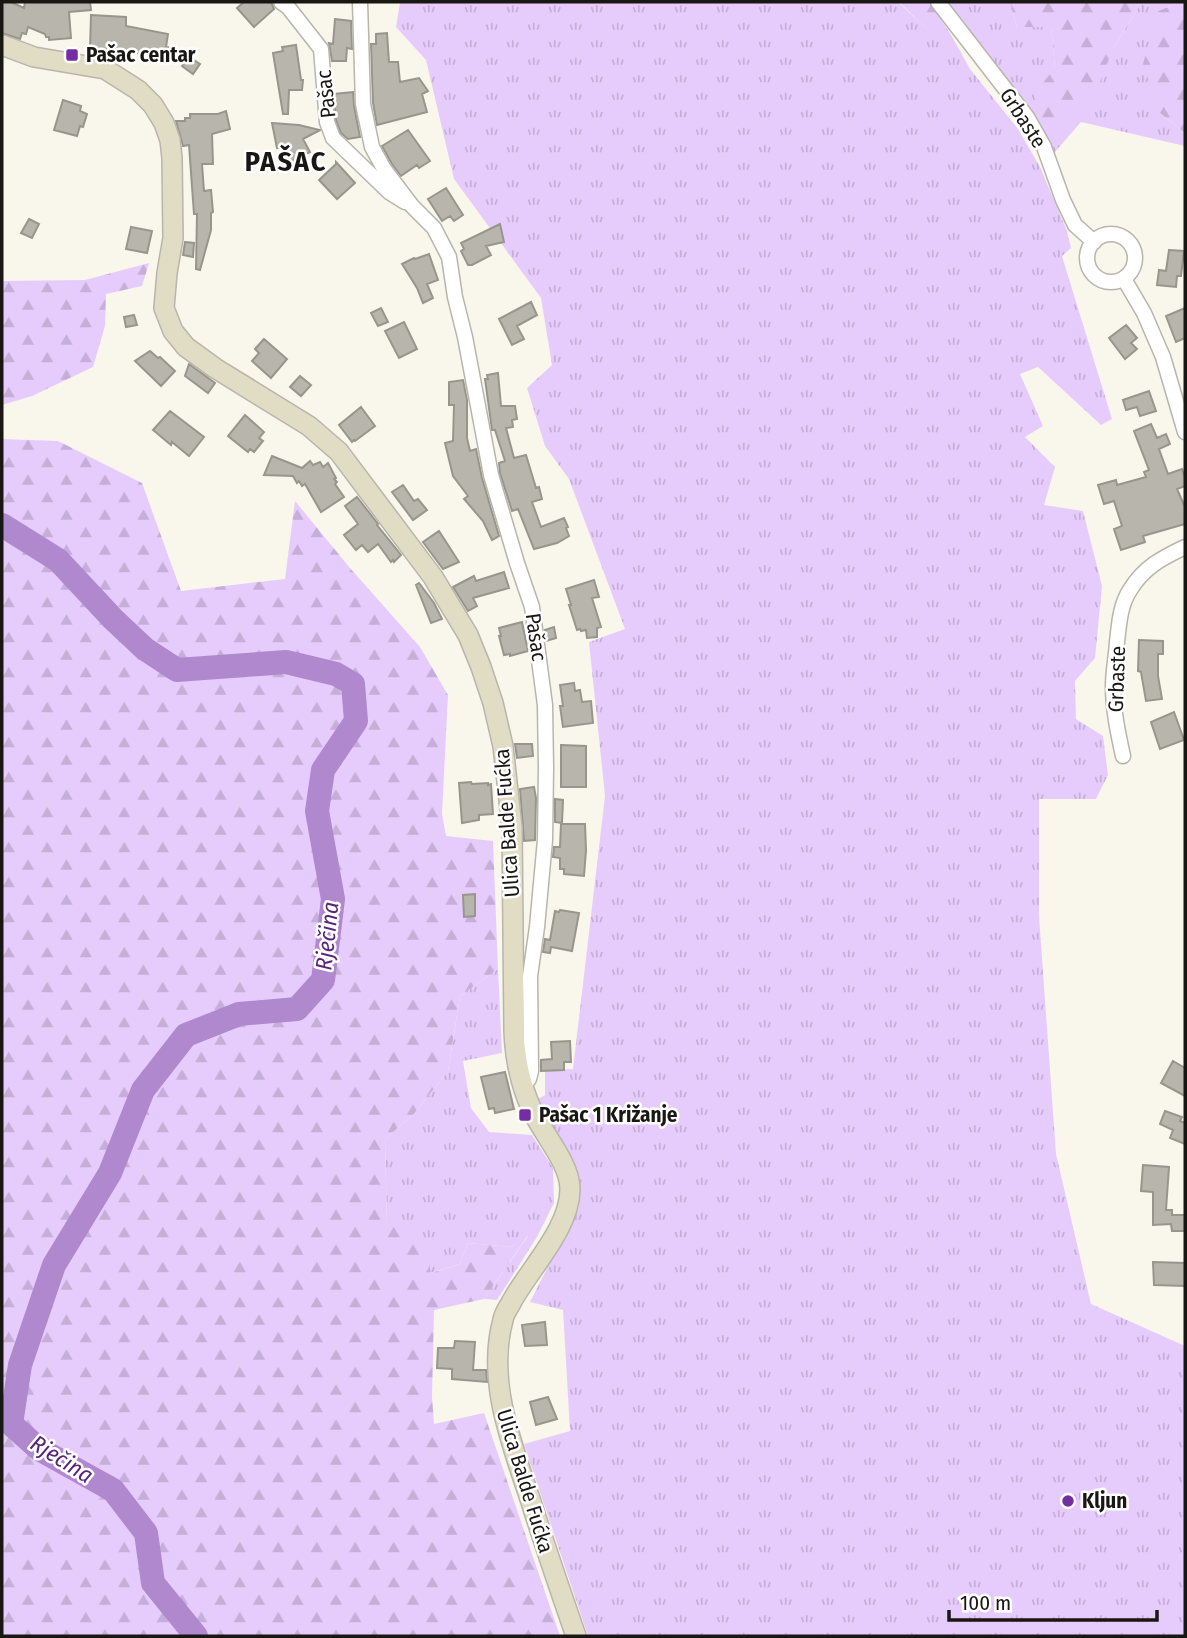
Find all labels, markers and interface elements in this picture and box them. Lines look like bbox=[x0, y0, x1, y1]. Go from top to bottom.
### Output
place label: Pašac centar bbox=[86, 42, 196, 68]
marker: Pašac centar bbox=[64, 47, 80, 63]
street label: Pašac bbox=[311, 69, 341, 119]
street label: Grbaste bbox=[994, 83, 1052, 153]
district label: PAŠAC bbox=[245, 144, 327, 178]
street label: Pašac bbox=[520, 611, 552, 663]
street label: Grbaste bbox=[1103, 645, 1131, 713]
street label: Ulica Balde Fućka bbox=[489, 748, 525, 898]
water label: Rječina bbox=[309, 900, 345, 972]
place label: Pašac 1 Križanje bbox=[539, 1102, 678, 1128]
marker: Pašac 1 Križanje bbox=[517, 1107, 533, 1123]
street label: Ulica Balde Fućka bbox=[491, 1406, 559, 1556]
water label: Rječina bbox=[25, 1429, 99, 1489]
place label: Kljun bbox=[1082, 1488, 1127, 1514]
marker: Kljun bbox=[1060, 1493, 1076, 1509]
scale bar bbox=[949, 1578, 1157, 1622]
text: 100 m bbox=[960, 1590, 1011, 1616]

